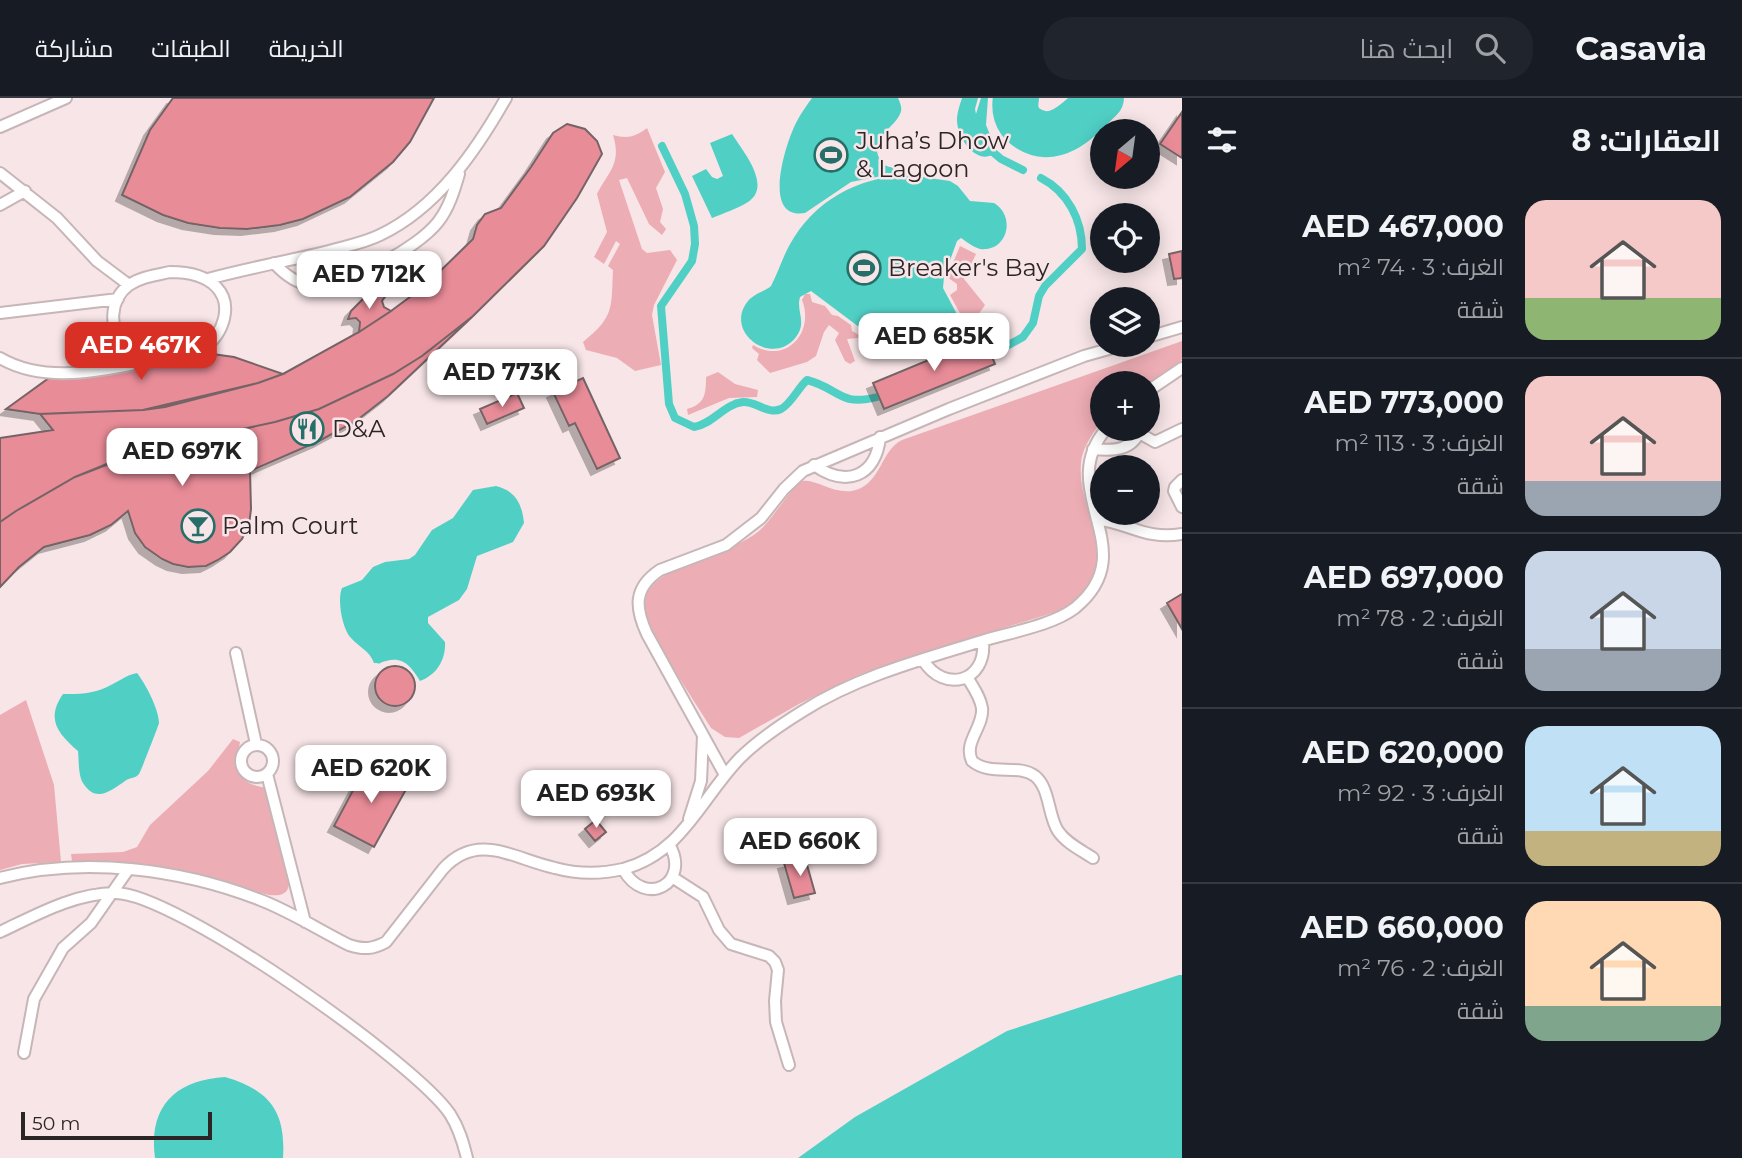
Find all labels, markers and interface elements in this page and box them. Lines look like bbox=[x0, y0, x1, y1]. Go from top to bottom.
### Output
search box bbox=[1043, 17, 1533, 80]
text: Casavia bbox=[1575, 28, 1707, 68]
icon: search bbox=[1471, 29, 1509, 67]
text: ابحث هنا bbox=[1360, 33, 1453, 65]
text: مشاركة bbox=[35, 34, 113, 63]
text: الطبقات bbox=[151, 34, 231, 63]
text: الخريطة bbox=[269, 34, 344, 63]
north arrow bbox=[1090, 119, 1160, 189]
map controls bbox=[1090, 119, 1160, 525]
icon: filters bbox=[1203, 121, 1241, 159]
text: العقارات: 8 bbox=[1572, 122, 1721, 159]
place label: Juha’s Dhow & Lagoon bbox=[855, 126, 1009, 183]
sports icon: Juha’s Dhow & Lagoon bbox=[812, 136, 850, 174]
button: locate bbox=[1090, 203, 1160, 273]
text: AED 467,000 bbox=[1302, 208, 1504, 245]
icon: home bbox=[1581, 228, 1665, 312]
sports icon: Breaker's Bay bbox=[845, 249, 883, 287]
pin: AED 712K bbox=[297, 252, 441, 311]
place label: Breaker's Bay bbox=[888, 253, 1049, 282]
text: الغرف: 3 · 74 m² bbox=[1337, 253, 1504, 281]
text: AED 712K bbox=[313, 260, 425, 288]
button: layers bbox=[1090, 287, 1160, 357]
text: شقة bbox=[1457, 296, 1504, 324]
pin: AED 685K bbox=[862, 314, 1006, 373]
pin: AED 467K bbox=[69, 322, 213, 382]
text: AED 685K bbox=[874, 322, 994, 350]
text: AED 467K bbox=[81, 331, 201, 359]
pin: AED 773K bbox=[430, 350, 574, 409]
text: AED 773K bbox=[443, 358, 561, 386]
button: + bbox=[1090, 371, 1160, 441]
text: AED 773,000 bbox=[1304, 384, 1504, 421]
icon: home bbox=[1581, 404, 1665, 488]
restaurant icon: D&A bbox=[288, 410, 326, 448]
place label: D&A bbox=[332, 414, 386, 443]
pin: AED 697K bbox=[110, 428, 254, 488]
text: الغرف: 3 · 113 m² bbox=[1335, 429, 1504, 457]
text: AED 697K bbox=[122, 437, 242, 465]
button: − bbox=[1090, 455, 1160, 525]
text: شقة bbox=[1457, 472, 1504, 500]
bar icon: Palm Court bbox=[179, 507, 217, 545]
place label: Palm Court bbox=[222, 511, 359, 540]
text: AED 697,000 bbox=[1304, 559, 1504, 596]
icon: home bbox=[1581, 579, 1665, 663]
text: الغرف: 2 · 78 m² bbox=[1336, 604, 1504, 632]
text: شقة bbox=[1457, 647, 1504, 675]
text: AED 620,000 bbox=[1302, 734, 1504, 771]
pin: AED 620K bbox=[299, 746, 443, 805]
text: AED 620K bbox=[311, 754, 431, 782]
icon: home bbox=[1581, 754, 1665, 838]
pin: AED 693K bbox=[524, 770, 668, 830]
text: AED 693K bbox=[537, 779, 655, 807]
text: الغرف: 3 · 92 m² bbox=[1337, 779, 1504, 807]
pin: AED 660K bbox=[728, 818, 872, 878]
text: شقة bbox=[1457, 822, 1504, 850]
text: AED 660K bbox=[740, 827, 860, 855]
text: AED 660,000 bbox=[1301, 909, 1504, 946]
icon: home bbox=[1581, 929, 1665, 1013]
text: الغرف: 2 · 76 m² bbox=[1337, 954, 1504, 982]
text: شقة bbox=[1457, 997, 1504, 1025]
scale bar bbox=[21, 1109, 212, 1141]
text: 50 m bbox=[32, 1112, 80, 1135]

